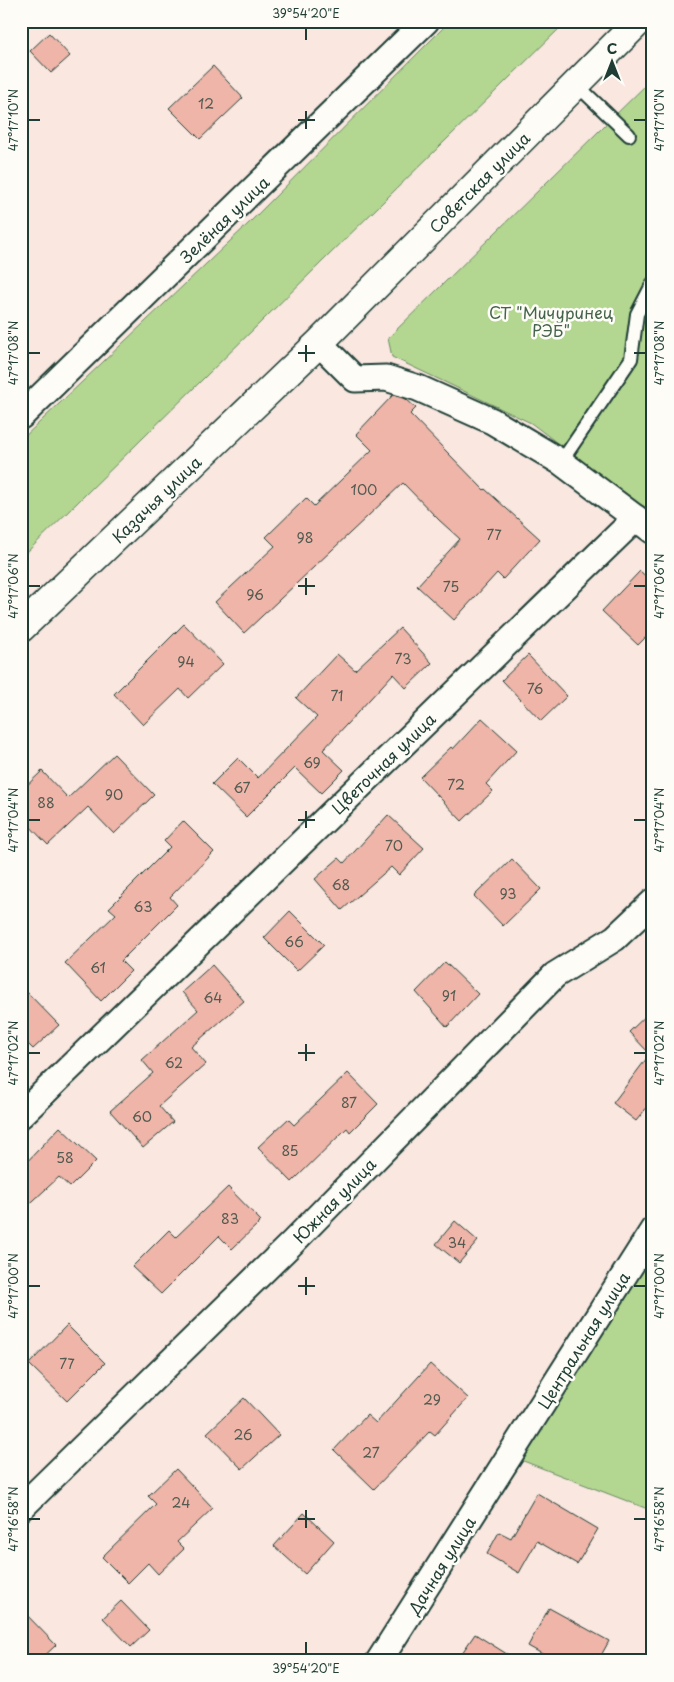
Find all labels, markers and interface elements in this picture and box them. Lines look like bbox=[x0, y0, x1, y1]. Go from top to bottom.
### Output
text: 39°54'20"E bbox=[272, 4, 340, 22]
north arrow bbox=[586, 38, 636, 88]
text: С bbox=[607, 38, 617, 59]
text: 47°17'10"N bbox=[4, 89, 22, 151]
text: 47°17'10"N bbox=[650, 89, 668, 151]
house number: 12 bbox=[198, 93, 214, 114]
street label: Советская улица bbox=[423, 126, 535, 238]
street label: Зелёная улица bbox=[174, 170, 274, 268]
park label: СТ "Мичуринец РЭБ" bbox=[489, 300, 613, 342]
text: 47°17'08"N bbox=[4, 321, 22, 385]
text: 47°17'08"N bbox=[650, 321, 668, 385]
street label: Казачья улица bbox=[106, 450, 206, 548]
house number: 100 bbox=[351, 479, 377, 500]
house number: 77 bbox=[486, 524, 502, 545]
house number: 98 bbox=[297, 527, 313, 548]
text: 47°17'06"N bbox=[4, 553, 22, 619]
text: 47°17'06"N bbox=[650, 553, 668, 619]
house number: 75 bbox=[443, 576, 459, 597]
house number: 96 bbox=[246, 584, 264, 605]
house number: 73 bbox=[395, 648, 411, 669]
house number: 94 bbox=[177, 651, 195, 672]
house number: 76 bbox=[527, 678, 544, 699]
house number: 71 bbox=[330, 685, 344, 706]
street label: Цветочная улица bbox=[325, 707, 441, 819]
house number: 69 bbox=[303, 752, 321, 773]
house number: 72 bbox=[447, 774, 465, 795]
house number: 67 bbox=[233, 777, 251, 798]
house number: 90 bbox=[105, 784, 123, 805]
text: 47°17'04"N bbox=[4, 788, 22, 852]
text: 47°17'04"N bbox=[650, 788, 668, 852]
house number: 88 bbox=[37, 792, 55, 813]
house number: 70 bbox=[385, 835, 403, 856]
house number: 68 bbox=[332, 874, 350, 895]
house number: 93 bbox=[499, 883, 517, 904]
house number: 63 bbox=[134, 896, 152, 917]
house number: 66 bbox=[284, 931, 304, 952]
house number: 61 bbox=[90, 957, 106, 978]
house number: 91 bbox=[442, 985, 456, 1006]
house number: 64 bbox=[203, 987, 223, 1008]
text: 47°17'02"N bbox=[4, 1020, 22, 1086]
text: 47°17'02"N bbox=[650, 1020, 668, 1086]
house number: 62 bbox=[165, 1052, 183, 1073]
house number: 87 bbox=[341, 1092, 357, 1113]
house number: 60 bbox=[132, 1106, 152, 1127]
house number: 85 bbox=[281, 1140, 299, 1161]
house number: 58 bbox=[56, 1147, 74, 1168]
street label: Южная улица bbox=[287, 1152, 381, 1248]
house number: 83 bbox=[221, 1208, 239, 1229]
house number: 34 bbox=[448, 1232, 466, 1253]
text: 47°17'00"N bbox=[4, 1253, 22, 1319]
text: 47°17'00"N bbox=[650, 1253, 668, 1319]
street label: Центральная улица bbox=[531, 1267, 635, 1413]
house number: 77 bbox=[59, 1353, 75, 1374]
house number: 29 bbox=[423, 1389, 441, 1410]
house number: 26 bbox=[233, 1424, 253, 1445]
house number: 27 bbox=[362, 1442, 380, 1463]
text: 47°16'58"N bbox=[4, 1486, 22, 1552]
text: 47°16'58"N bbox=[650, 1486, 668, 1552]
house number: 24 bbox=[172, 1492, 190, 1513]
street label: Дачная улица bbox=[401, 1511, 481, 1619]
text: 39°54'20"E bbox=[272, 1659, 340, 1677]

